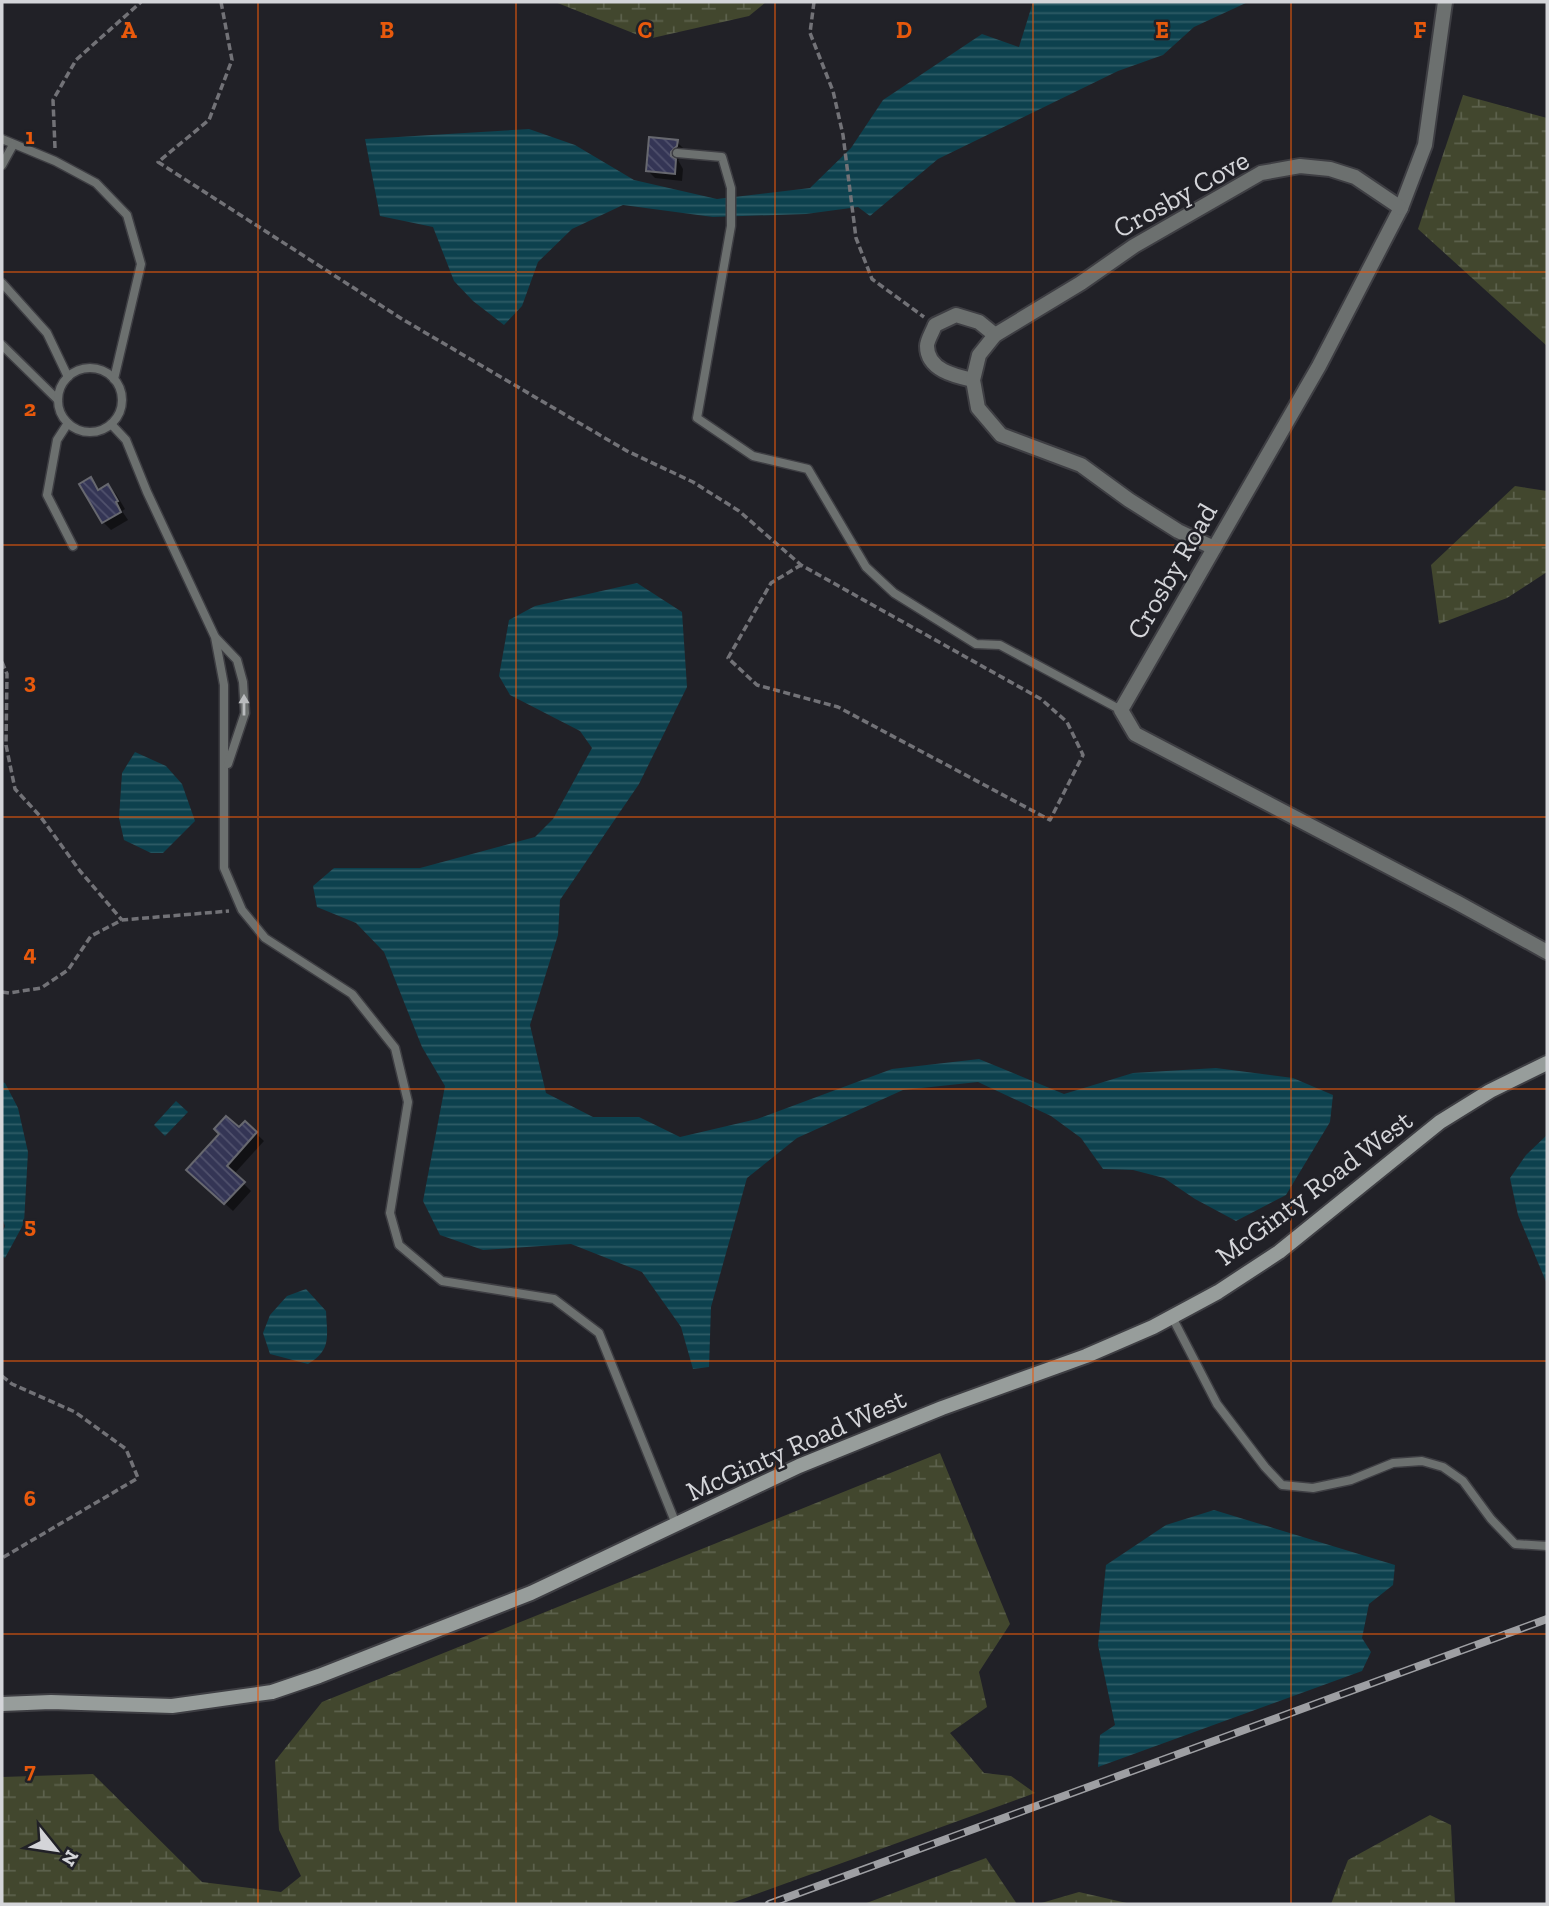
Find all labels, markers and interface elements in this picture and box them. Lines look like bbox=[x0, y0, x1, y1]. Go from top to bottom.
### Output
text: A bbox=[121, 16, 137, 44]
text: B bbox=[380, 16, 394, 44]
text: C bbox=[638, 16, 652, 44]
text: D bbox=[896, 16, 912, 44]
text: E bbox=[1155, 16, 1169, 44]
text: F bbox=[1413, 16, 1427, 44]
text: 1 bbox=[25, 122, 35, 150]
street label: Crosby Cove bbox=[1107, 143, 1255, 245]
text: 2 bbox=[24, 394, 36, 422]
street label: Crosby Road bbox=[1120, 497, 1224, 645]
text: 3 bbox=[24, 667, 36, 695]
one-way arrow bbox=[238, 694, 250, 716]
text: 4 bbox=[23, 939, 37, 967]
street label: McGinty Road West bbox=[1209, 1103, 1419, 1272]
text: 5 bbox=[24, 1211, 36, 1239]
street label: McGinty Road West bbox=[681, 1382, 911, 1508]
text: 6 bbox=[24, 1484, 36, 1512]
text: 7 bbox=[24, 1756, 36, 1784]
north arrow bbox=[21, 1815, 91, 1885]
text: N bbox=[57, 1846, 84, 1870]

